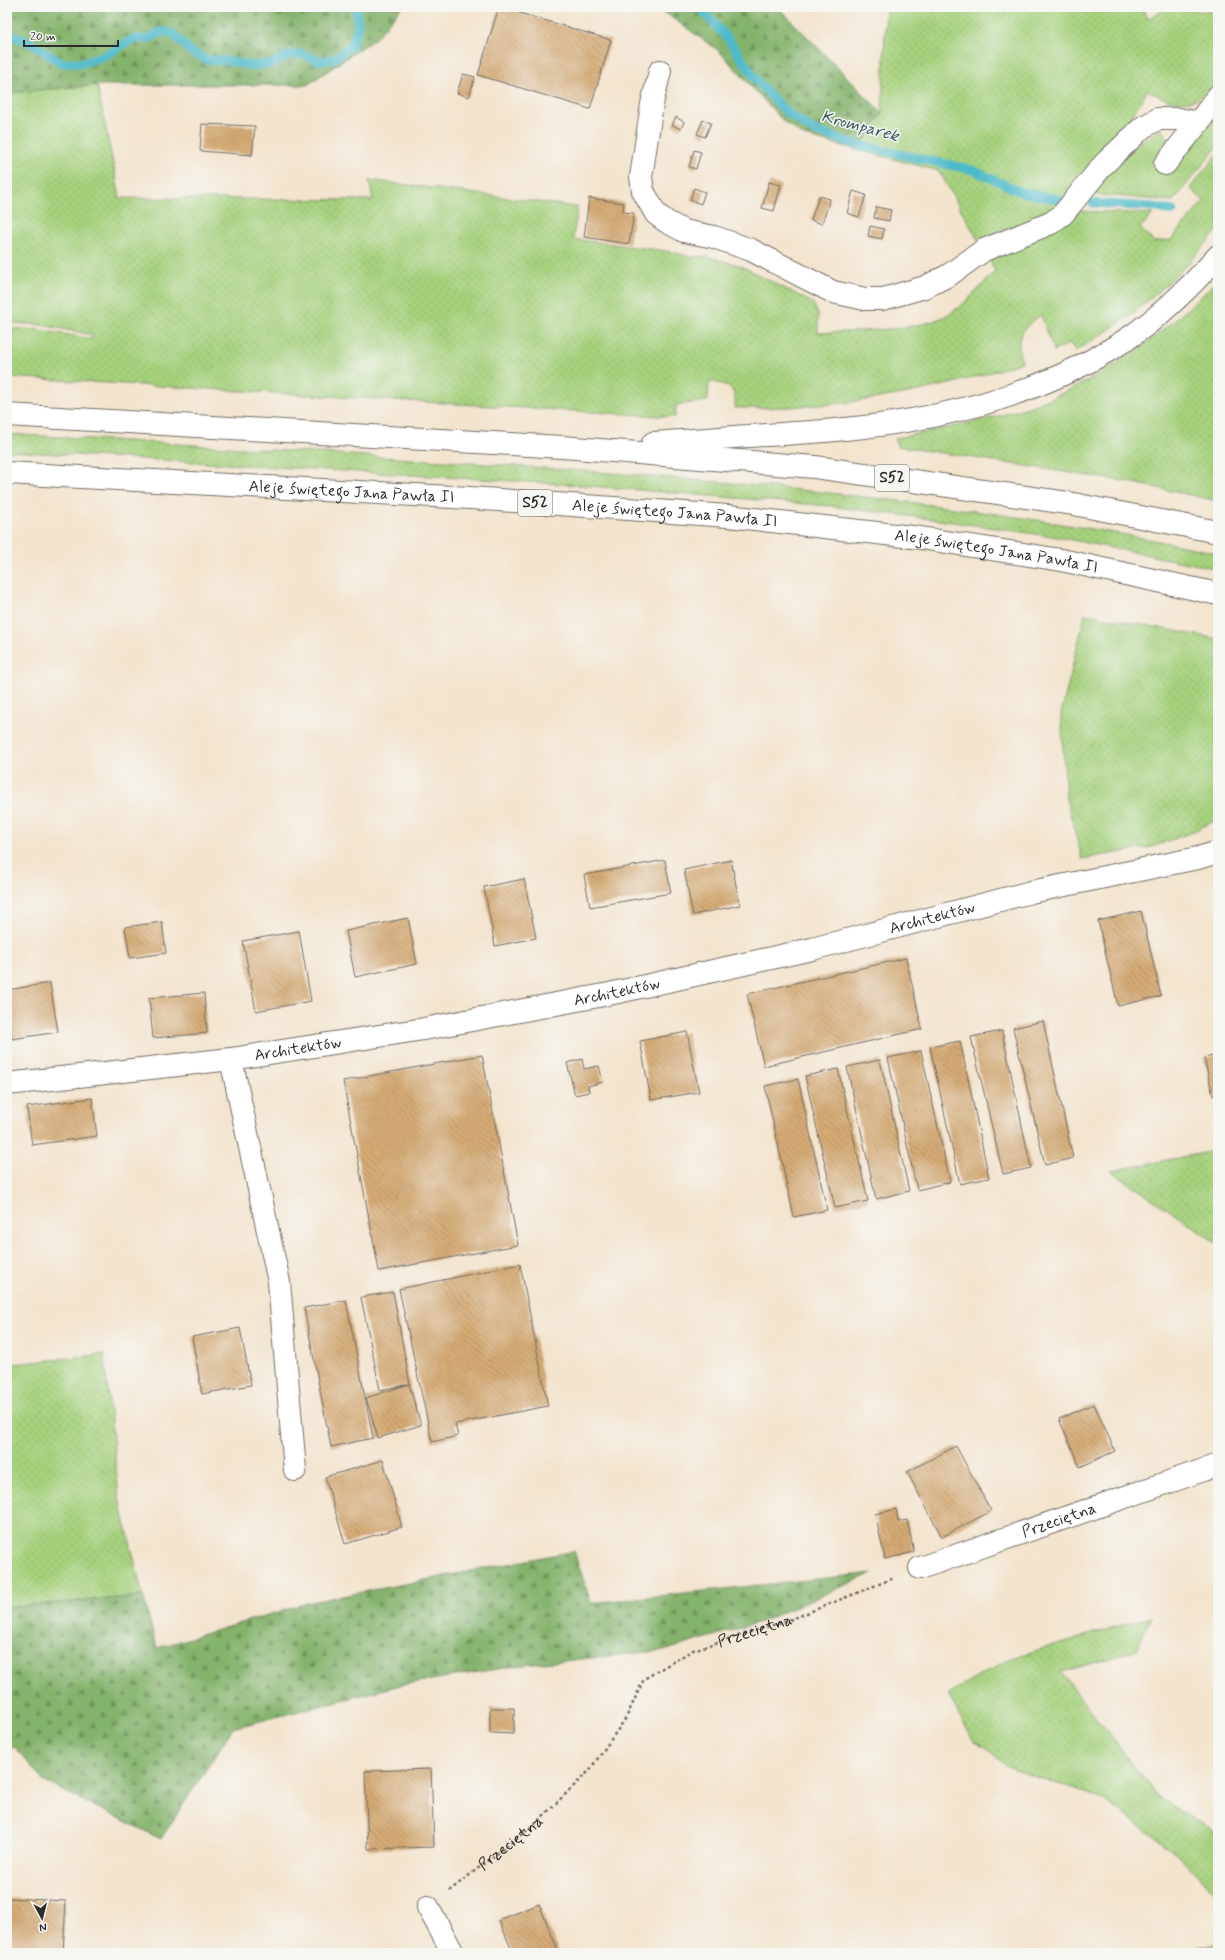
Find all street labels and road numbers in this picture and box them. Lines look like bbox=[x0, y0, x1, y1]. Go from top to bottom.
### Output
road number: S52 bbox=[875, 465, 909, 491]
street label: Aleje świętego Jana Pawła II bbox=[248, 476, 455, 508]
road number: S52 bbox=[518, 490, 552, 516]
street label: Aleje świętego Jana Pawła II bbox=[571, 495, 778, 532]
street label: Aleje świętego Jana Pawła II bbox=[894, 525, 1100, 578]
street label: Architektów bbox=[887, 897, 977, 939]
street label: Architektów bbox=[572, 973, 662, 1011]
street label: Architektów bbox=[253, 1032, 343, 1066]
street label: Przeciętna bbox=[1019, 1497, 1099, 1543]
street label: Przeciętna bbox=[715, 1609, 795, 1652]
street label: Przeciętna bbox=[474, 1811, 548, 1875]

